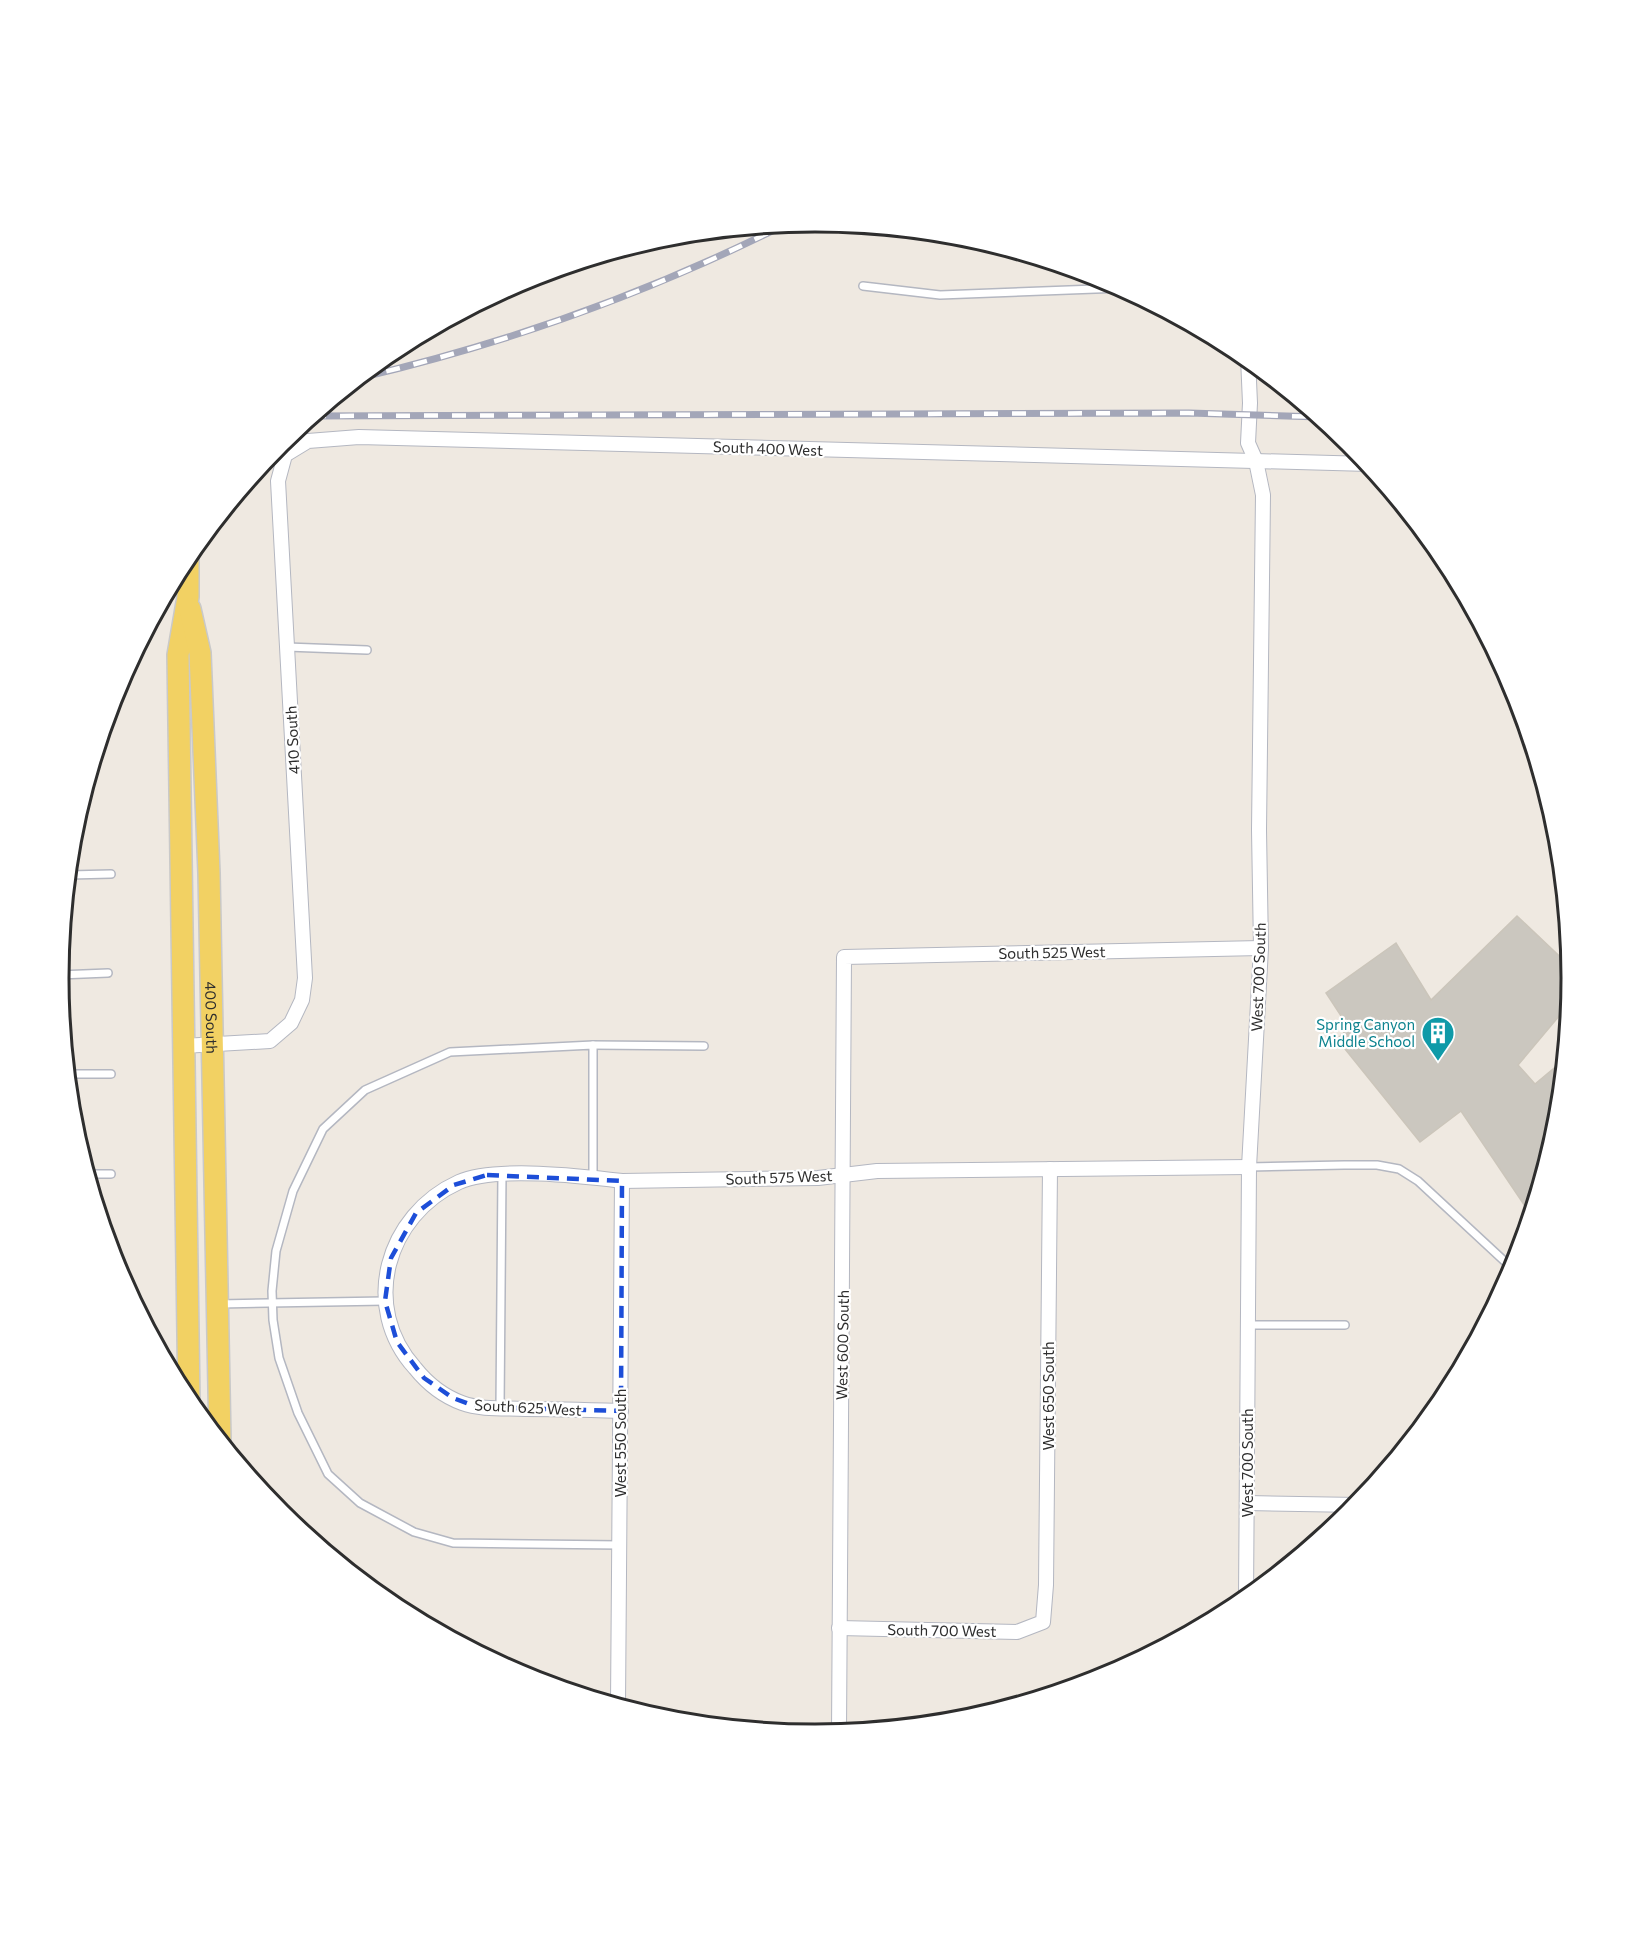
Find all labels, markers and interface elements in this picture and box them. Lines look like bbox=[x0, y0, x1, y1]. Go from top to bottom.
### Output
street label: South 400 West bbox=[713, 437, 823, 459]
street label: 410 South bbox=[281, 705, 303, 775]
street label: West 700 South bbox=[1247, 922, 1269, 1032]
street label: South 525 West bbox=[998, 942, 1106, 962]
street label: 400 South bbox=[202, 981, 222, 1054]
place label: Spring Canyon Middle School bbox=[1316, 1015, 1415, 1050]
building icon: Spring Canyon Middle School bbox=[1420, 1015, 1456, 1062]
street label: South 575 West bbox=[725, 1166, 833, 1188]
street label: West 600 South bbox=[832, 1290, 852, 1400]
street label: West 650 South bbox=[1039, 1341, 1057, 1451]
street label: West 550 South bbox=[611, 1389, 629, 1497]
street label: South 625 West bbox=[474, 1395, 582, 1419]
street label: West 700 South bbox=[1238, 1408, 1256, 1518]
street label: South 700 West bbox=[887, 1620, 997, 1640]

